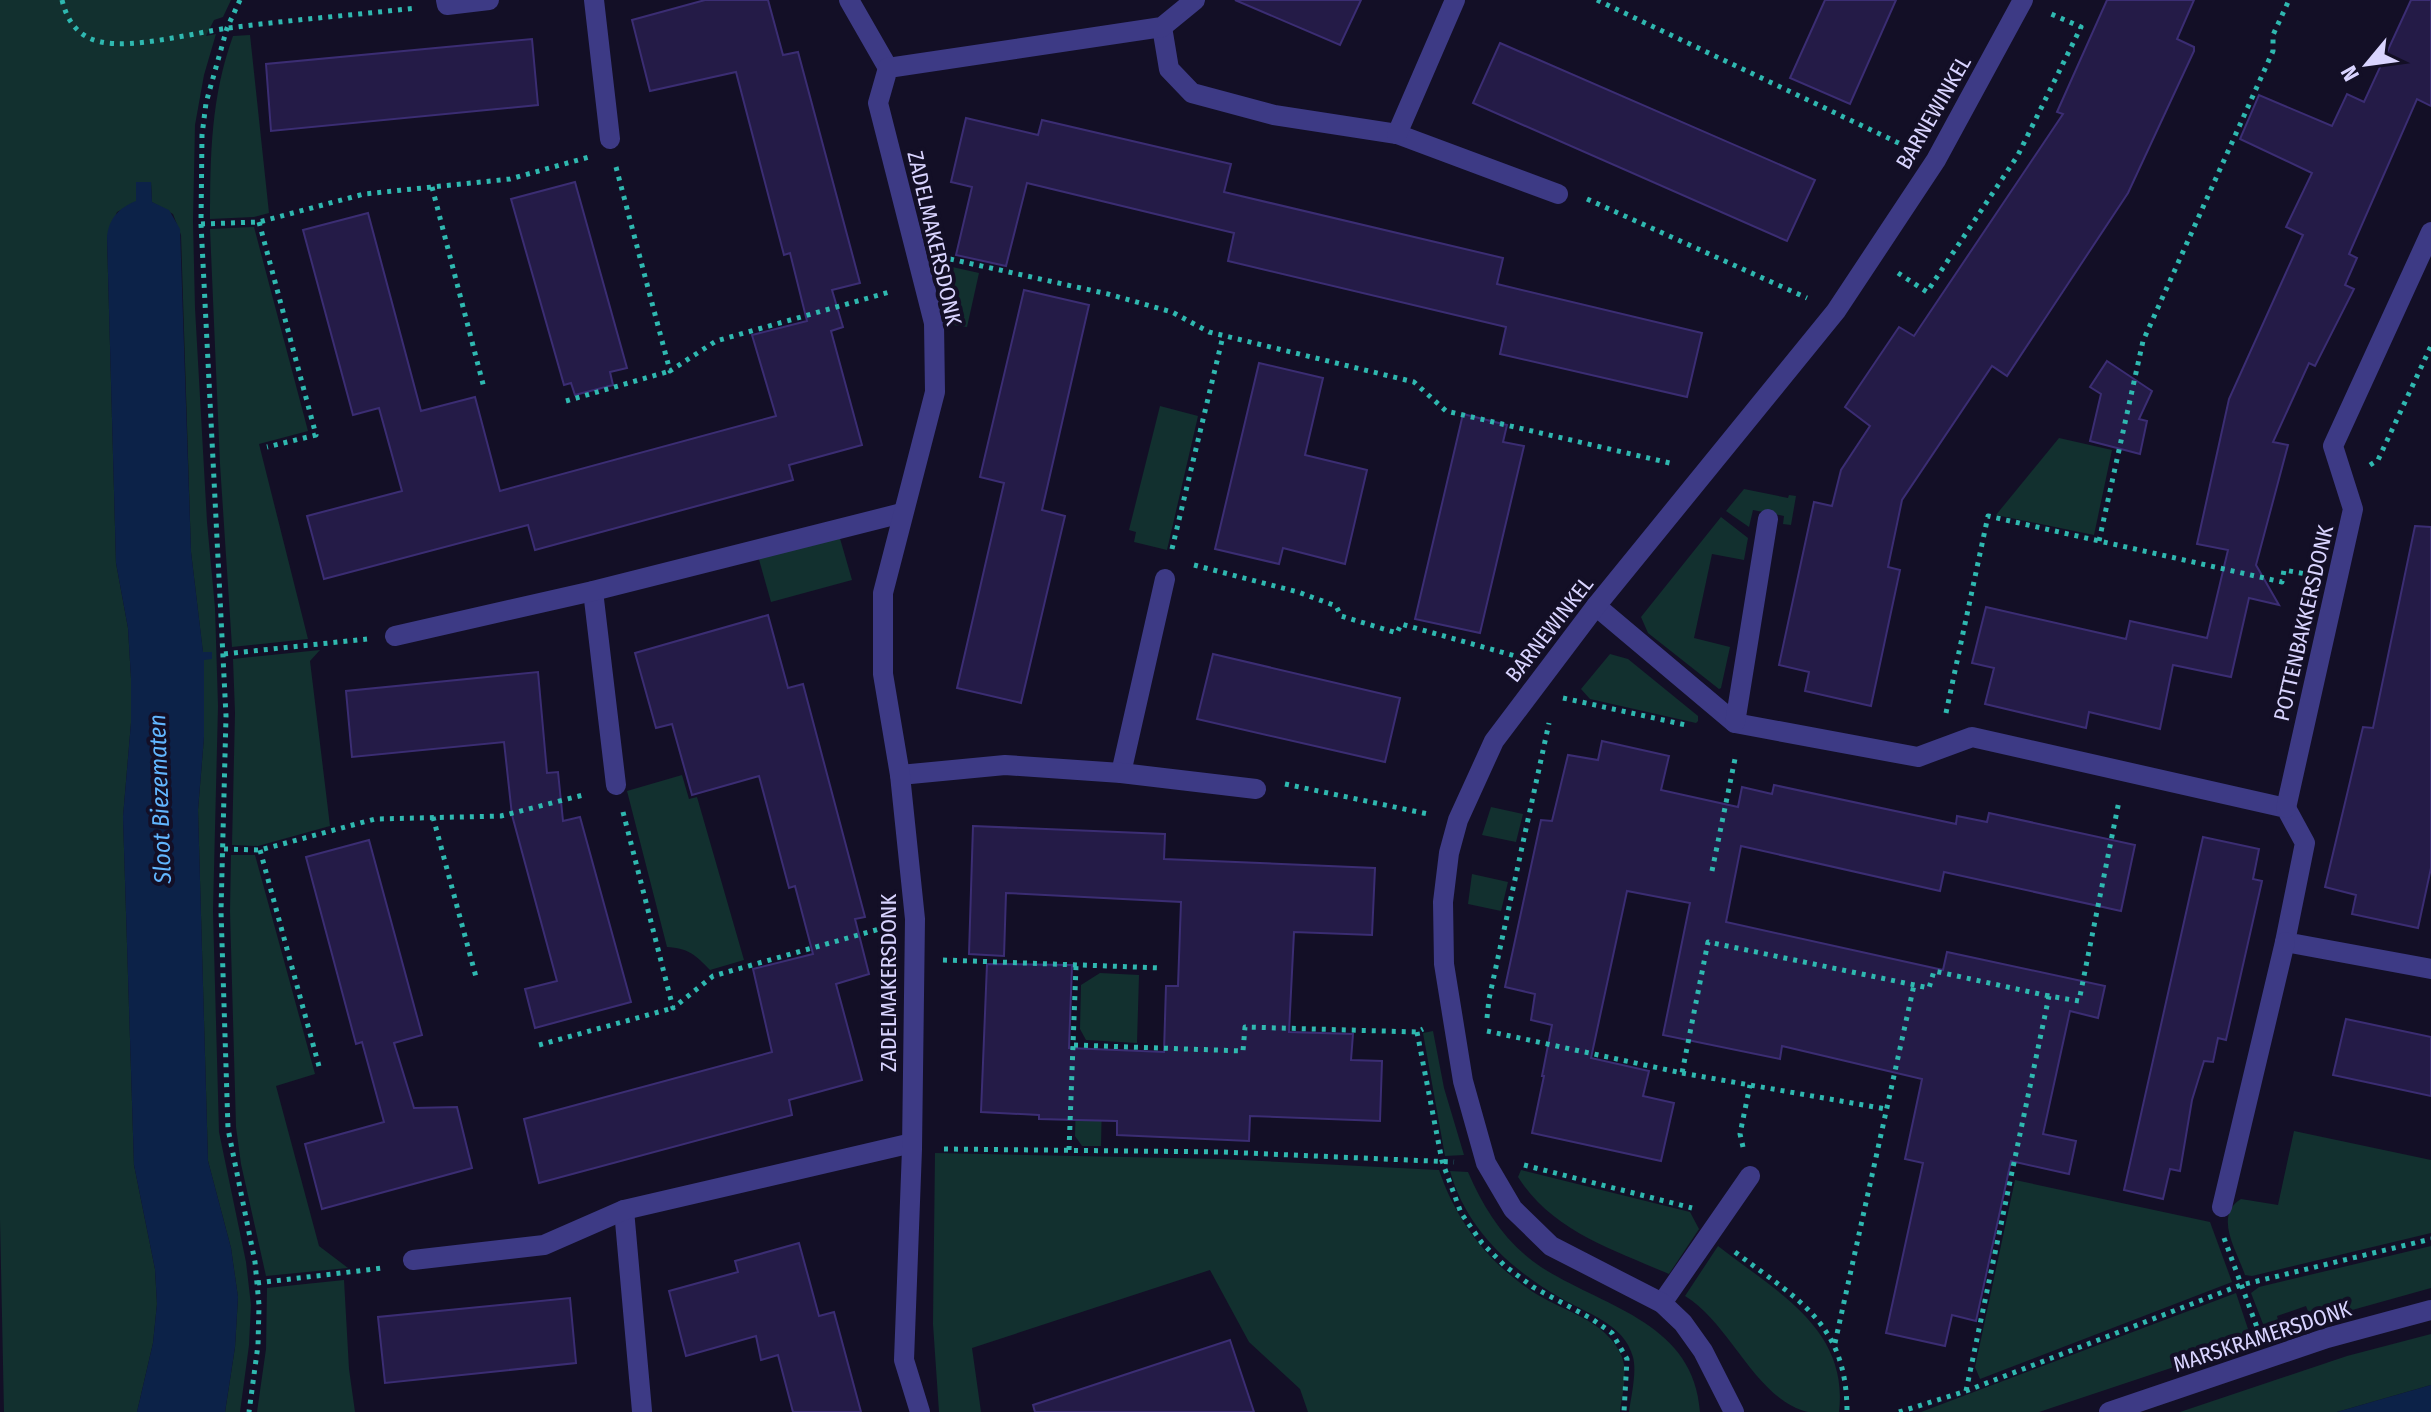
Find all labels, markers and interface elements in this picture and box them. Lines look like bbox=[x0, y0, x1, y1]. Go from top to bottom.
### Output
north arrow bbox=[2327, 24, 2407, 104]
street label: BARNEWINKEL bbox=[1890, 51, 1977, 174]
text: N bbox=[2335, 61, 2365, 86]
street label: ZADELMAKERSDONK bbox=[901, 148, 968, 328]
street label: POTTENBAKKERSDONK bbox=[2268, 522, 2339, 724]
street label: BARNEWINKEL bbox=[1500, 571, 1599, 687]
water label: Sloot Biezematen bbox=[143, 714, 177, 885]
street label: ZADELMAKERSDONK bbox=[875, 894, 902, 1072]
street label: MARSKRAMERSDONK bbox=[2170, 1295, 2355, 1378]

